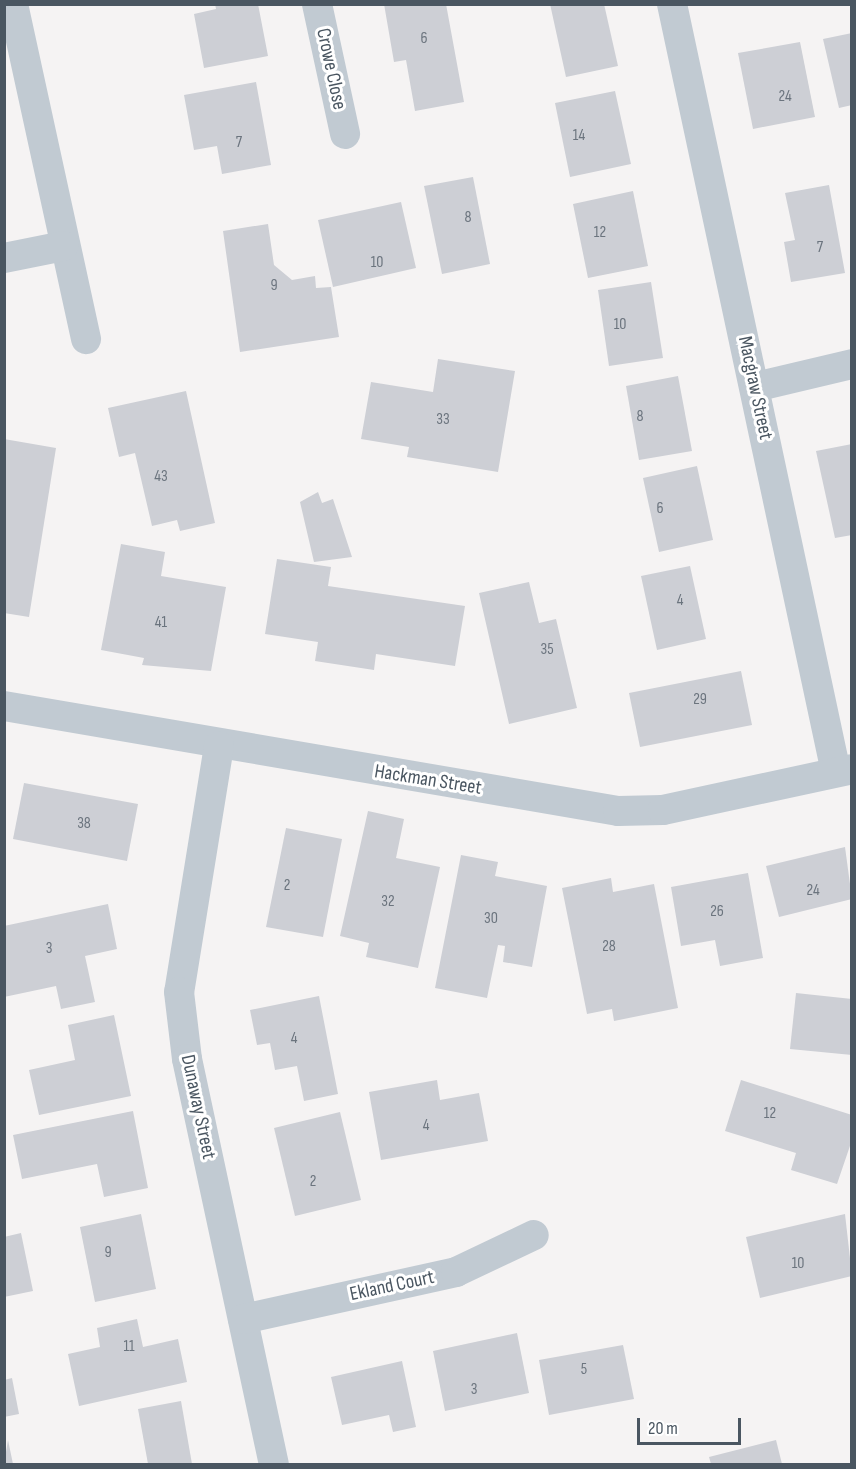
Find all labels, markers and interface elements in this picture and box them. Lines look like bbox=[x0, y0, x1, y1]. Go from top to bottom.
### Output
street label: Crowe Close bbox=[311, 26, 351, 112]
house number: 6 bbox=[420, 29, 428, 49]
house number: 24 bbox=[778, 87, 792, 107]
house number: 14 bbox=[573, 126, 585, 146]
house number: 7 bbox=[236, 133, 242, 153]
house number: 8 bbox=[464, 208, 472, 228]
house number: 12 bbox=[594, 223, 606, 243]
house number: 7 bbox=[817, 238, 823, 258]
house number: 10 bbox=[371, 253, 383, 273]
house number: 9 bbox=[270, 276, 278, 296]
house number: 10 bbox=[614, 315, 626, 335]
street label: Macgraw Street bbox=[732, 334, 778, 442]
house number: 8 bbox=[636, 407, 644, 427]
house number: 33 bbox=[436, 410, 450, 430]
house number: 43 bbox=[154, 467, 168, 487]
house number: 6 bbox=[656, 499, 664, 519]
house number: 4 bbox=[677, 591, 683, 611]
house number: 41 bbox=[155, 613, 167, 633]
house number: 35 bbox=[540, 640, 554, 660]
house number: 29 bbox=[693, 690, 707, 710]
street label: Hackman Street bbox=[373, 760, 483, 800]
house number: 38 bbox=[77, 814, 91, 834]
house number: 2 bbox=[284, 876, 290, 896]
house number: 24 bbox=[806, 881, 820, 901]
house number: 32 bbox=[381, 892, 395, 912]
house number: 26 bbox=[710, 902, 724, 922]
house number: 30 bbox=[484, 909, 498, 929]
house number: 28 bbox=[602, 937, 616, 957]
house number: 3 bbox=[46, 939, 52, 959]
house number: 4 bbox=[291, 1029, 297, 1049]
street label: Dunaway Street bbox=[175, 1053, 221, 1161]
house number: 12 bbox=[764, 1104, 776, 1124]
house number: 4 bbox=[423, 1116, 429, 1136]
house number: 2 bbox=[310, 1172, 316, 1192]
house number: 9 bbox=[104, 1243, 112, 1263]
house number: 10 bbox=[792, 1254, 804, 1274]
street label: Ekland Court bbox=[348, 1265, 436, 1307]
house number: 11 bbox=[123, 1337, 135, 1357]
house number: 5 bbox=[581, 1360, 587, 1380]
house number: 3 bbox=[471, 1380, 477, 1400]
scale bar bbox=[640, 1406, 744, 1444]
text: 20 m bbox=[648, 1418, 678, 1439]

